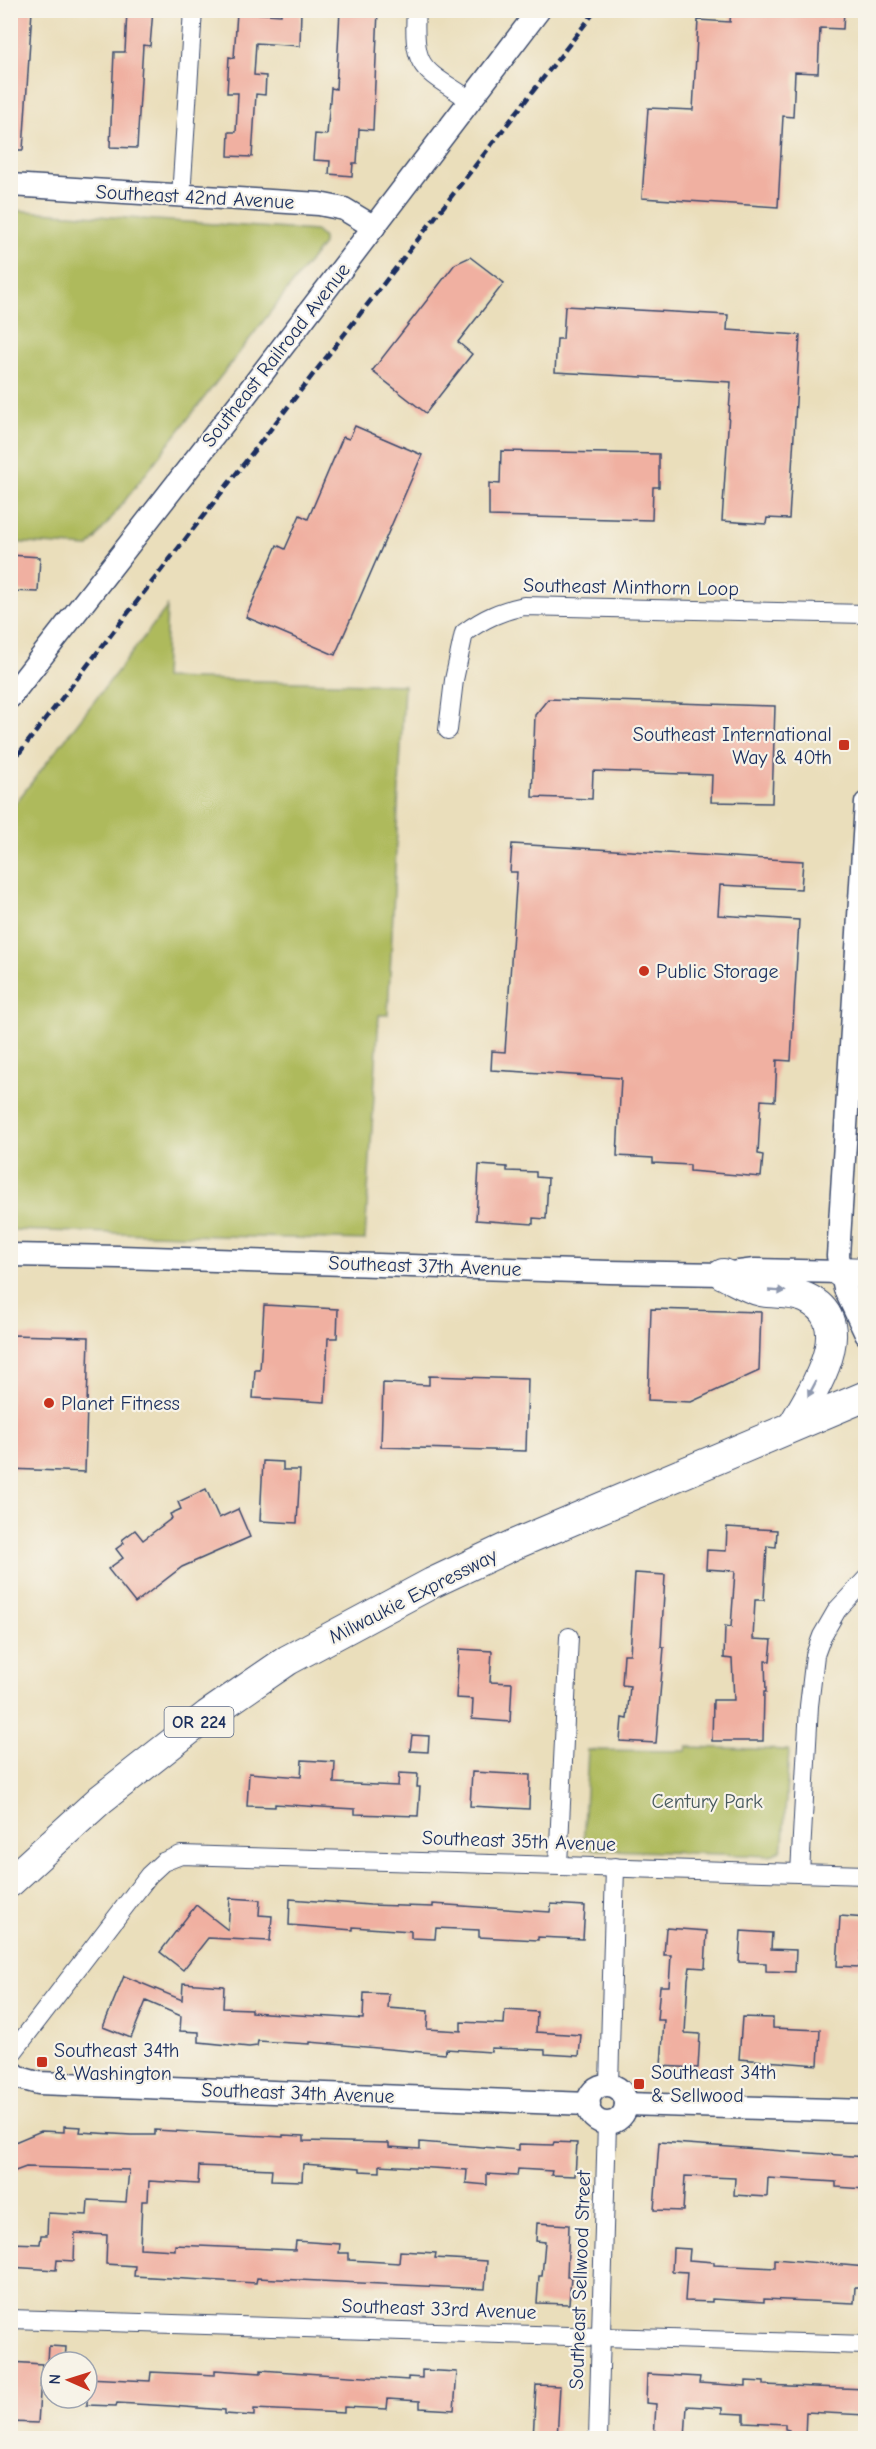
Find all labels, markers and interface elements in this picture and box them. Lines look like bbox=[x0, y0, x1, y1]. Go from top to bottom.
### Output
street label: Southeast 42nd Avenue bbox=[95, 180, 295, 214]
street label: Southeast Railroad Avenue bbox=[197, 258, 355, 452]
street label: Southeast Minthorn Loop bbox=[523, 574, 739, 600]
place label: Southeast International Way & 40th bbox=[633, 723, 832, 769]
marker: Southeast International Way & 40th bbox=[837, 738, 851, 752]
place label: Public Storage bbox=[656, 960, 779, 983]
marker: Public Storage bbox=[637, 964, 651, 978]
street label: Southeast 37th Avenue bbox=[328, 1251, 522, 1281]
one-way arrow bbox=[768, 1287, 787, 1296]
one-way arrow bbox=[807, 1381, 817, 1398]
place label: Planet Fitness bbox=[61, 1392, 180, 1415]
marker: Planet Fitness bbox=[42, 1396, 56, 1410]
street label: Milwaukie Expressway bbox=[325, 1544, 501, 1648]
road number: OR 224 bbox=[164, 1707, 234, 1737]
park label: Century Park bbox=[651, 1790, 763, 1813]
street label: Southeast 35th Avenue bbox=[421, 1826, 617, 1856]
place label: Southeast 34th & Washington bbox=[54, 2039, 180, 2085]
marker: Southeast 34th & Washington bbox=[35, 2055, 49, 2069]
place label: Southeast 34th & Sellwood bbox=[651, 2061, 777, 2107]
marker: Southeast 34th & Sellwood bbox=[632, 2077, 646, 2091]
street label: Southeast 34th Avenue bbox=[201, 2078, 395, 2108]
street label: Southeast Sellwood Street bbox=[565, 2169, 595, 2390]
street label: Southeast 33rd Avenue bbox=[341, 2294, 537, 2324]
north arrow bbox=[39, 2350, 99, 2410]
text: N bbox=[46, 2374, 64, 2385]

